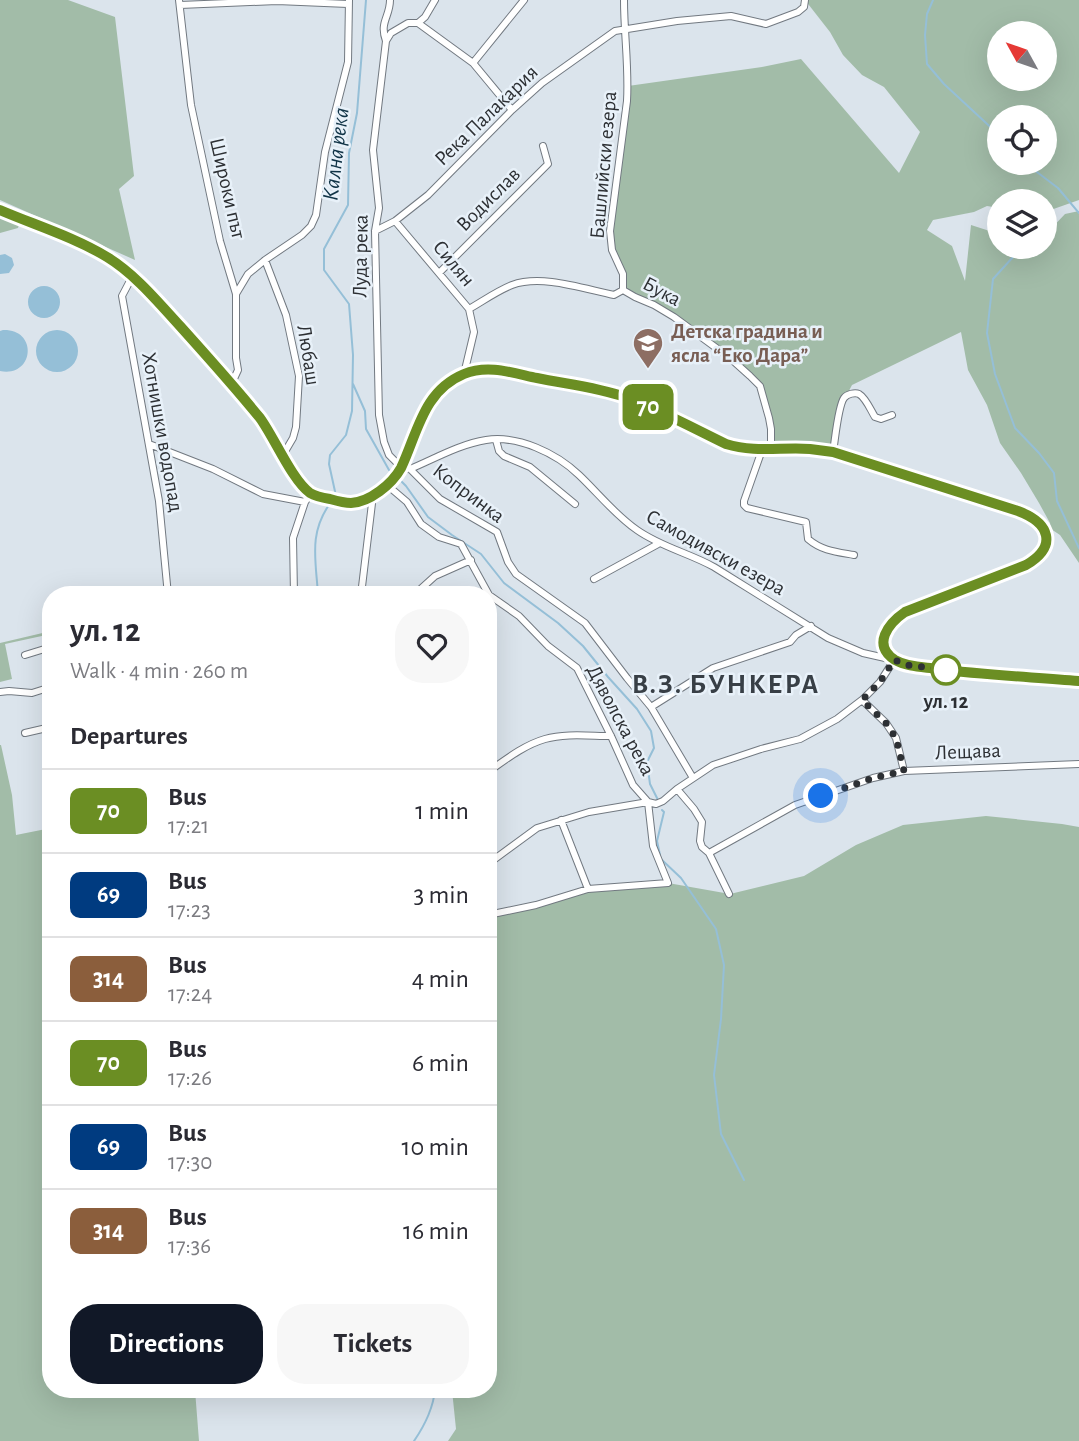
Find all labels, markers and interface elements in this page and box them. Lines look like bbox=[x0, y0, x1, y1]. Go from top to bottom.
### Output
north arrow bbox=[987, 21, 1057, 91]
map controls bbox=[987, 21, 1057, 259]
street label: Река Палакария bbox=[431, 61, 542, 170]
street label: Башлийски езера bbox=[587, 90, 620, 240]
button: locate bbox=[987, 105, 1057, 175]
water label: Кална река bbox=[319, 106, 354, 202]
street label: Широки път bbox=[206, 136, 249, 241]
street label: Водислав bbox=[452, 163, 524, 235]
button: layers bbox=[987, 189, 1057, 259]
street label: Луда река bbox=[349, 214, 372, 298]
street label: Силян bbox=[429, 236, 479, 290]
street label: Бука bbox=[639, 273, 685, 310]
place label: Детска градина и ясла “Еко Дара” bbox=[671, 321, 823, 366]
street label: Любаш bbox=[293, 323, 324, 387]
school or university icon: Детска градина и ясла “Еко Дара” bbox=[631, 326, 665, 370]
street label: Хотнишки водопад bbox=[138, 351, 187, 514]
line badge: 70 bbox=[616, 384, 680, 430]
text: 70 bbox=[637, 395, 659, 419]
street label: Копринка bbox=[429, 460, 509, 527]
street label: Самодивски езера bbox=[643, 506, 789, 600]
button: heart bbox=[395, 609, 469, 683]
text: ул. 12 bbox=[70, 615, 141, 648]
marker: ул. 12 bbox=[931, 655, 961, 685]
text: Walk · 4 min · 260 m bbox=[70, 660, 248, 683]
street label: Дяволска река bbox=[583, 661, 659, 779]
district label: В.З. БУНКЕРА bbox=[632, 671, 820, 699]
place label: ул. 12 bbox=[923, 691, 969, 712]
text: Departures bbox=[70, 723, 188, 749]
street label: Лещава bbox=[935, 740, 1002, 763]
your location bbox=[803, 778, 838, 813]
text: Bus bbox=[168, 784, 207, 810]
text: 1 min bbox=[415, 798, 469, 824]
text: 70 bbox=[97, 799, 120, 823]
text: 17:21 bbox=[168, 815, 209, 838]
text: Bus bbox=[168, 868, 207, 894]
text: 3 min bbox=[413, 882, 469, 908]
text: 69 bbox=[97, 883, 120, 907]
text: 17:23 bbox=[168, 899, 211, 922]
text: Bus bbox=[168, 952, 207, 978]
text: 4 min bbox=[412, 966, 469, 992]
text: 314 bbox=[93, 967, 124, 991]
text: 17:24 bbox=[168, 983, 212, 1006]
text: Bus bbox=[168, 1036, 207, 1062]
text: 6 min bbox=[412, 1050, 469, 1076]
text: 70 bbox=[97, 1051, 120, 1075]
text: 17:26 bbox=[168, 1067, 212, 1090]
text: Bus bbox=[168, 1120, 207, 1146]
text: 10 min bbox=[402, 1134, 469, 1160]
text: 69 bbox=[97, 1135, 120, 1159]
text: 17:30 bbox=[168, 1151, 212, 1174]
text: Bus bbox=[168, 1204, 207, 1230]
text: 16 min bbox=[403, 1218, 469, 1244]
text: 314 bbox=[93, 1219, 124, 1243]
text: 17:36 bbox=[168, 1235, 211, 1258]
button: Directions bbox=[70, 1304, 263, 1384]
button: Tickets bbox=[277, 1304, 469, 1384]

